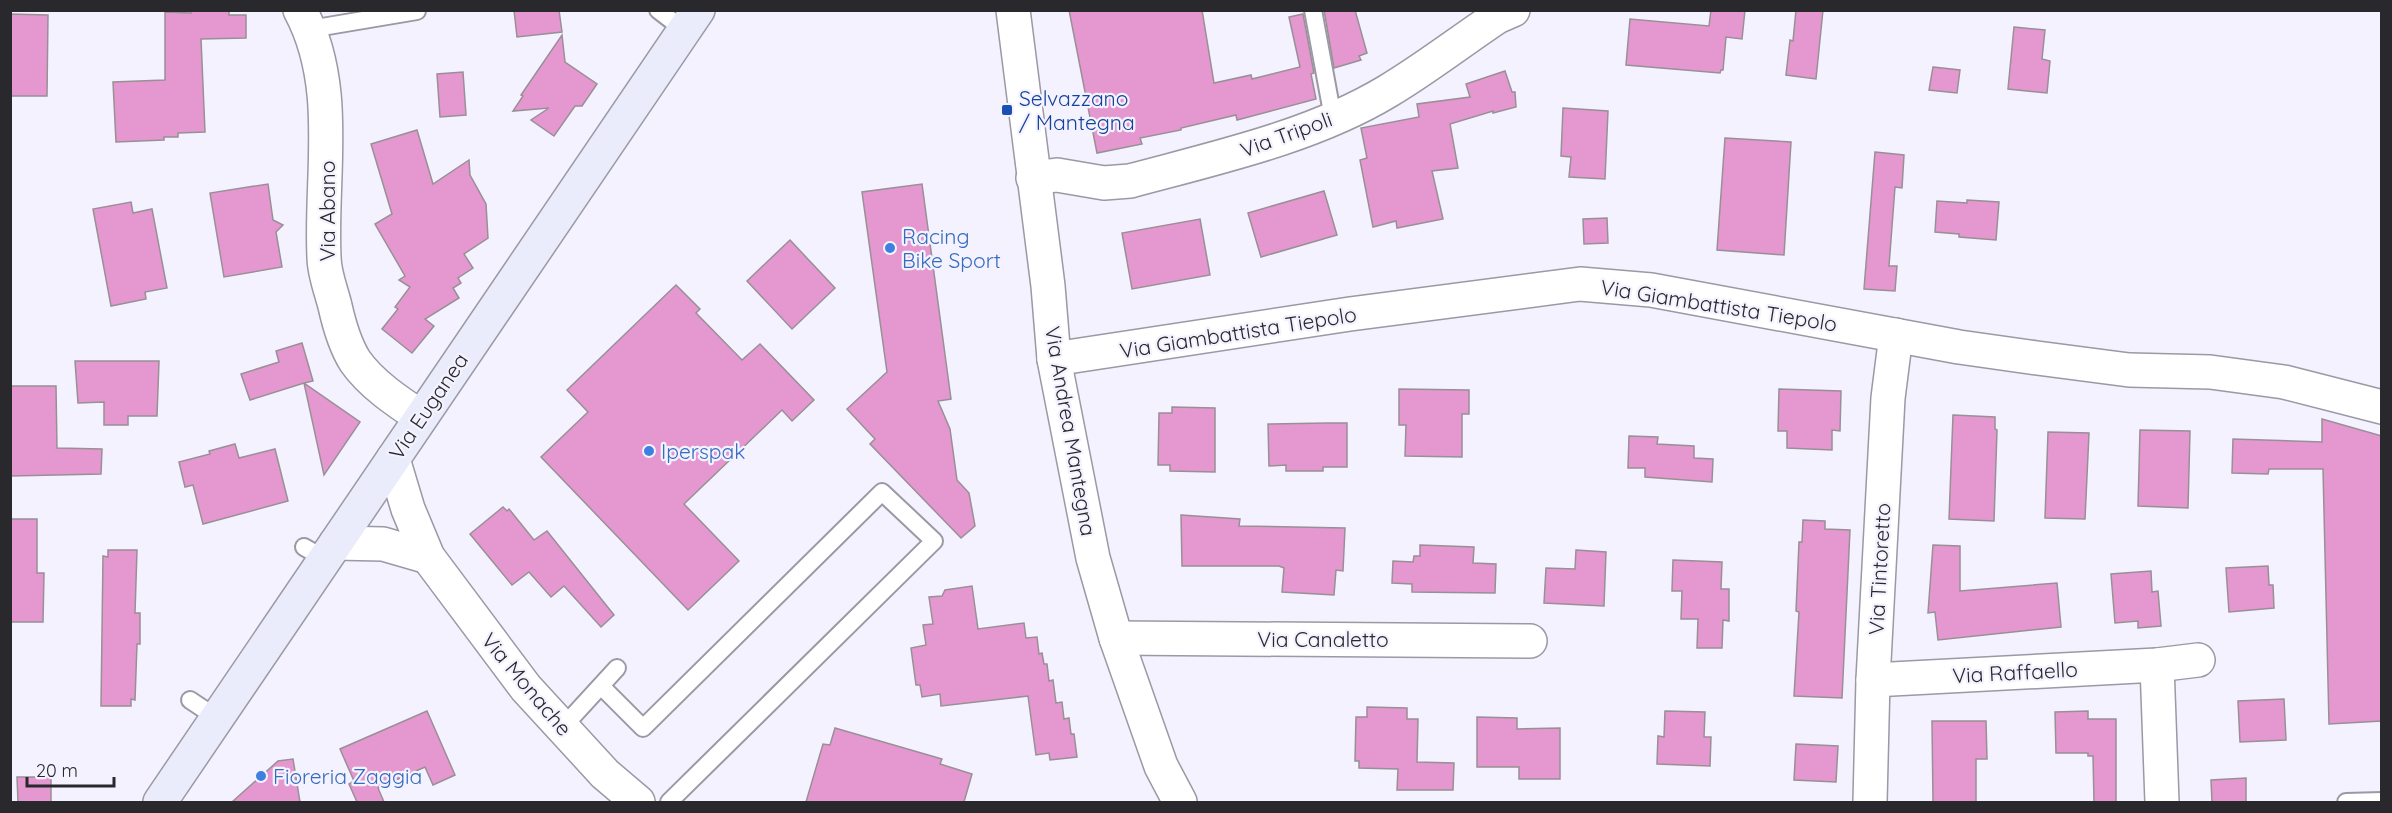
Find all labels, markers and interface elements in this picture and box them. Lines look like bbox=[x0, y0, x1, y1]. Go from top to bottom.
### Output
place label: Selvazzano / Mantegna bbox=[1019, 85, 1135, 135]
marker: Selvazzano / Mantegna bbox=[1000, 103, 1014, 117]
street label: Via Tripoli bbox=[1237, 105, 1335, 163]
street label: Via Abano bbox=[314, 161, 340, 261]
place label: Racing Bike Sport bbox=[902, 223, 1001, 273]
marker: Racing Bike Sport bbox=[883, 241, 897, 255]
street label: Via Giambattista Tiepolo bbox=[1599, 273, 1839, 337]
street label: Via Giambattista Tiepolo bbox=[1118, 300, 1358, 364]
street label: Via Andrea Mantegna bbox=[1040, 324, 1102, 538]
street label: Via Euganea bbox=[383, 348, 473, 464]
place label: Iperspak bbox=[661, 438, 745, 464]
marker: Iperspak bbox=[642, 444, 656, 458]
street label: Via Tintoretto bbox=[1863, 502, 1895, 636]
street label: Via Canaletto bbox=[1257, 626, 1389, 652]
street label: Via Monache bbox=[476, 627, 578, 741]
street label: Via Raffaello bbox=[1952, 656, 2078, 688]
scale bar bbox=[27, 750, 114, 788]
text: 20 m bbox=[36, 759, 78, 782]
place label: Fioreria Zaggia bbox=[273, 763, 422, 789]
marker: Fioreria Zaggia bbox=[254, 769, 268, 783]

